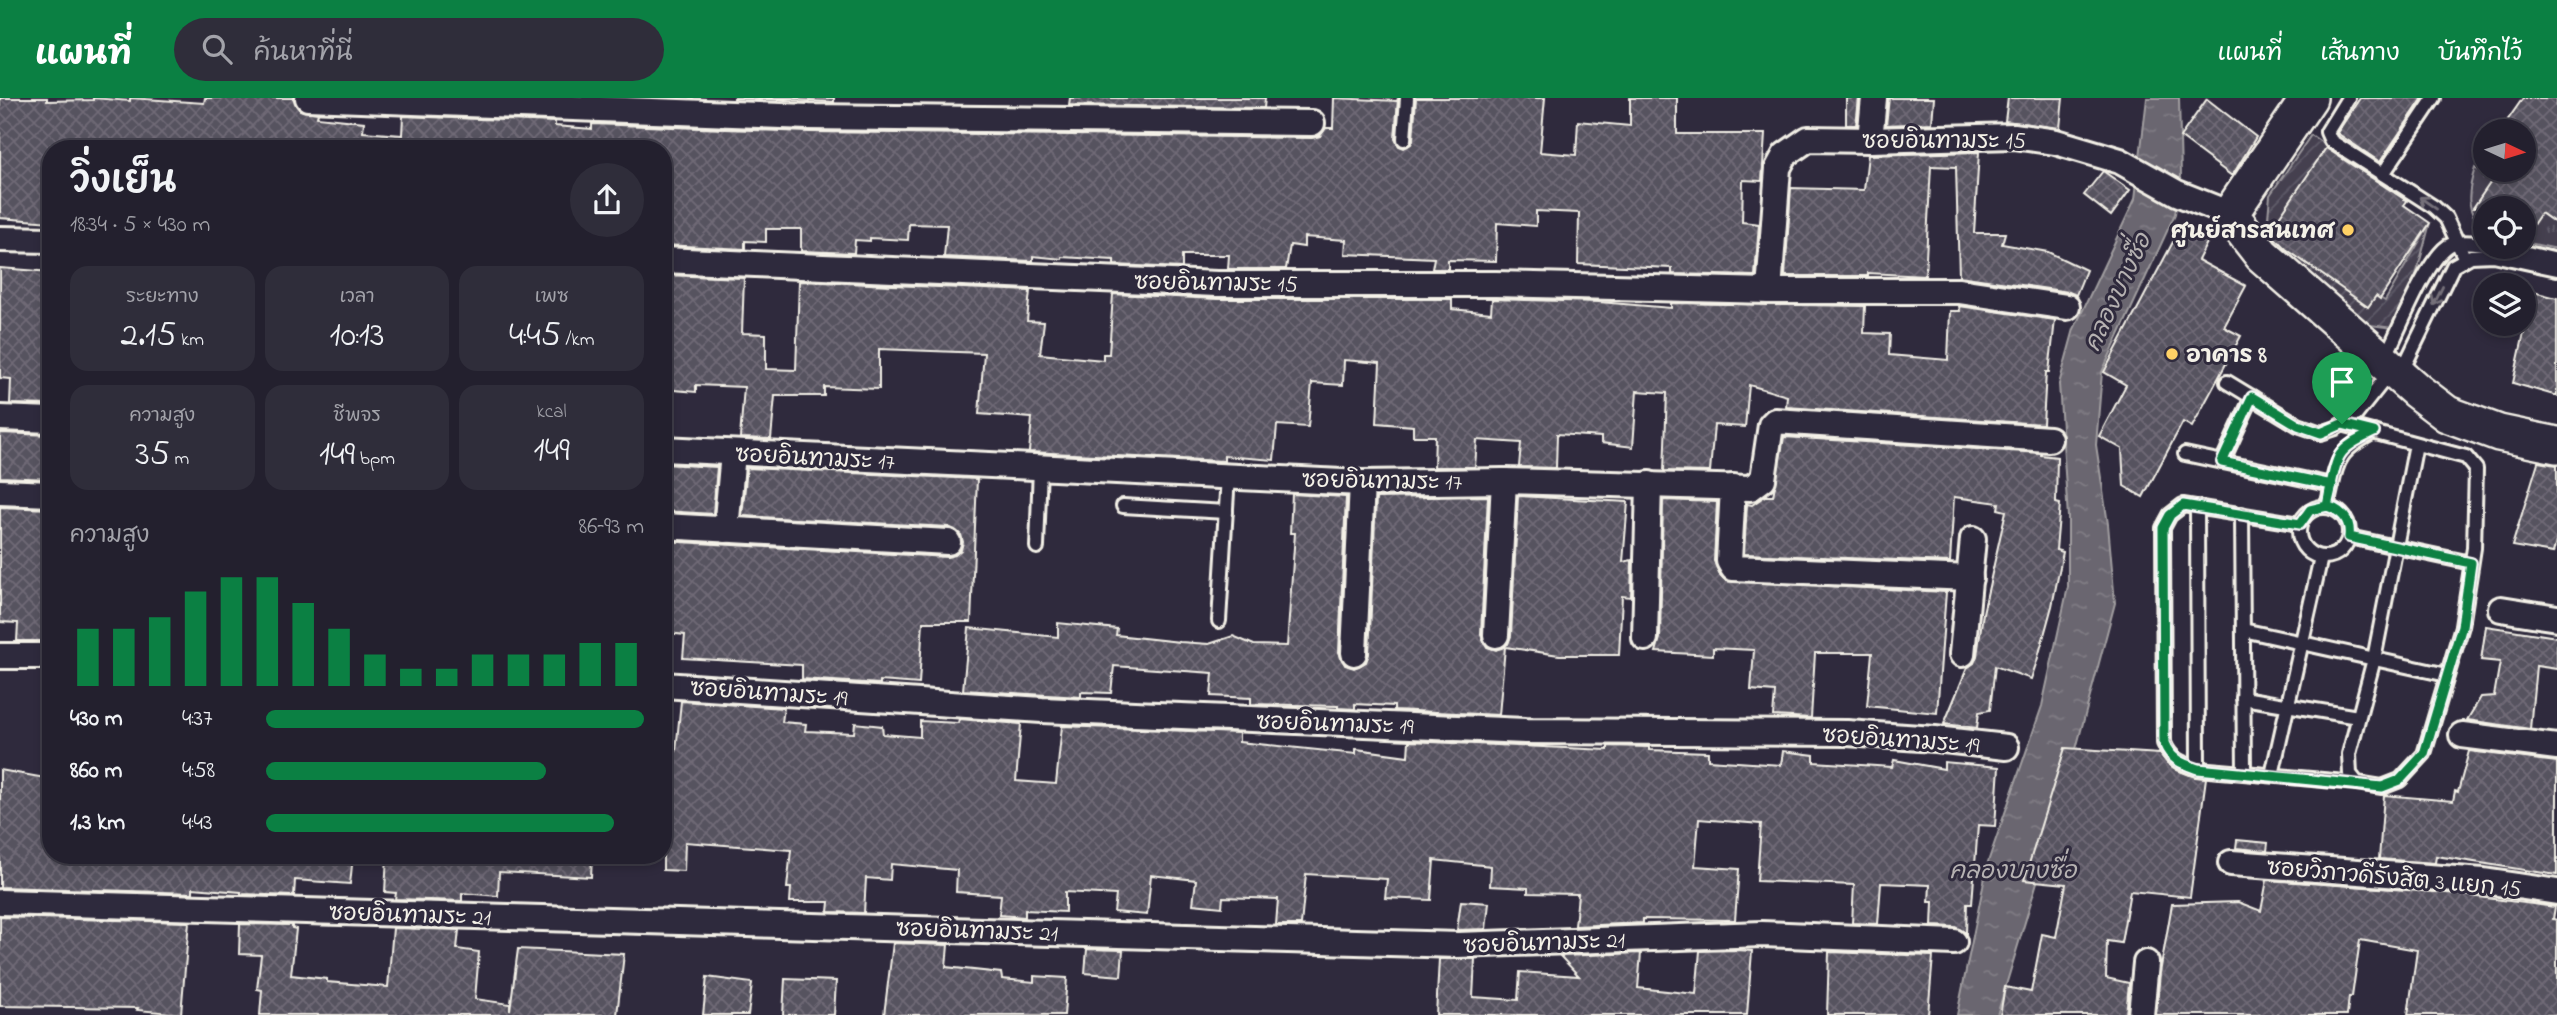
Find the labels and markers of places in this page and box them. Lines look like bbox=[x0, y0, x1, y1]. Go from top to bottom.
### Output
place label: ศูนย์สารสนเทศ bbox=[2171, 215, 2335, 249]
marker: ศูนย์สารสนเทศ bbox=[2340, 222, 2356, 238]
place label: อาคาร 8 bbox=[2186, 340, 2267, 373]
marker: อาคาร 8 bbox=[2164, 346, 2180, 362]
pin bbox=[2312, 352, 2372, 424]

